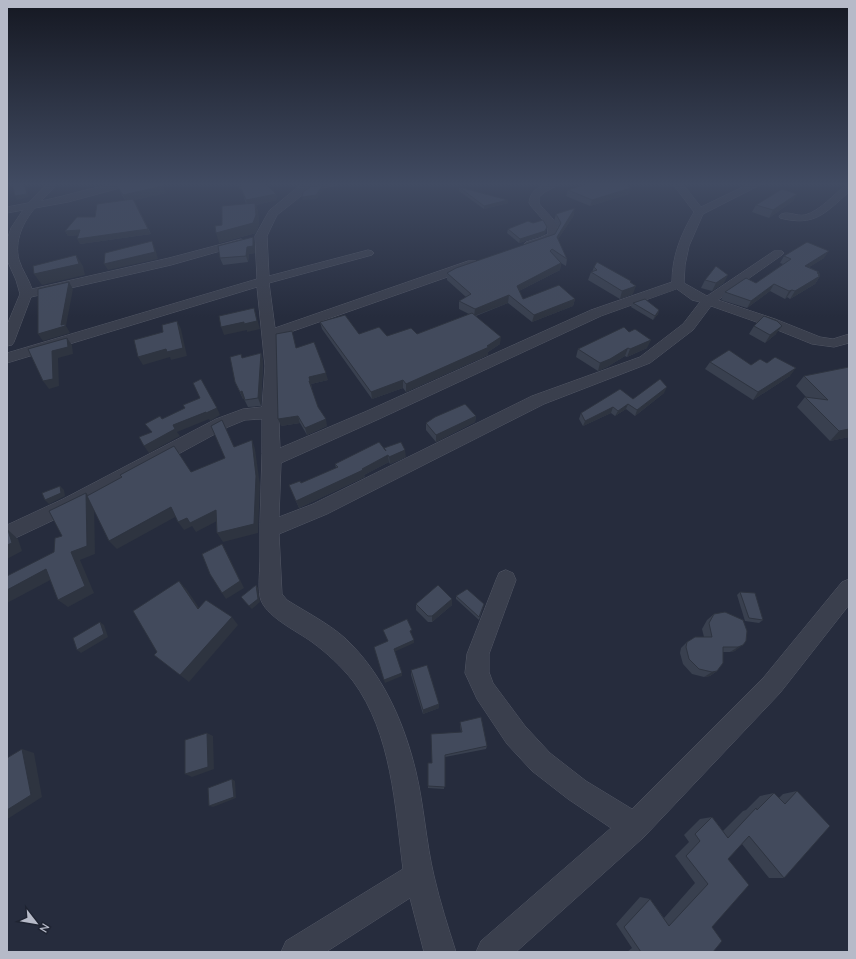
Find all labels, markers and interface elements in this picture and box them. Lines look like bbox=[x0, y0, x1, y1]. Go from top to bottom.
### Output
north arrow bbox=[16, 903, 56, 943]
text: N bbox=[36, 921, 53, 935]

